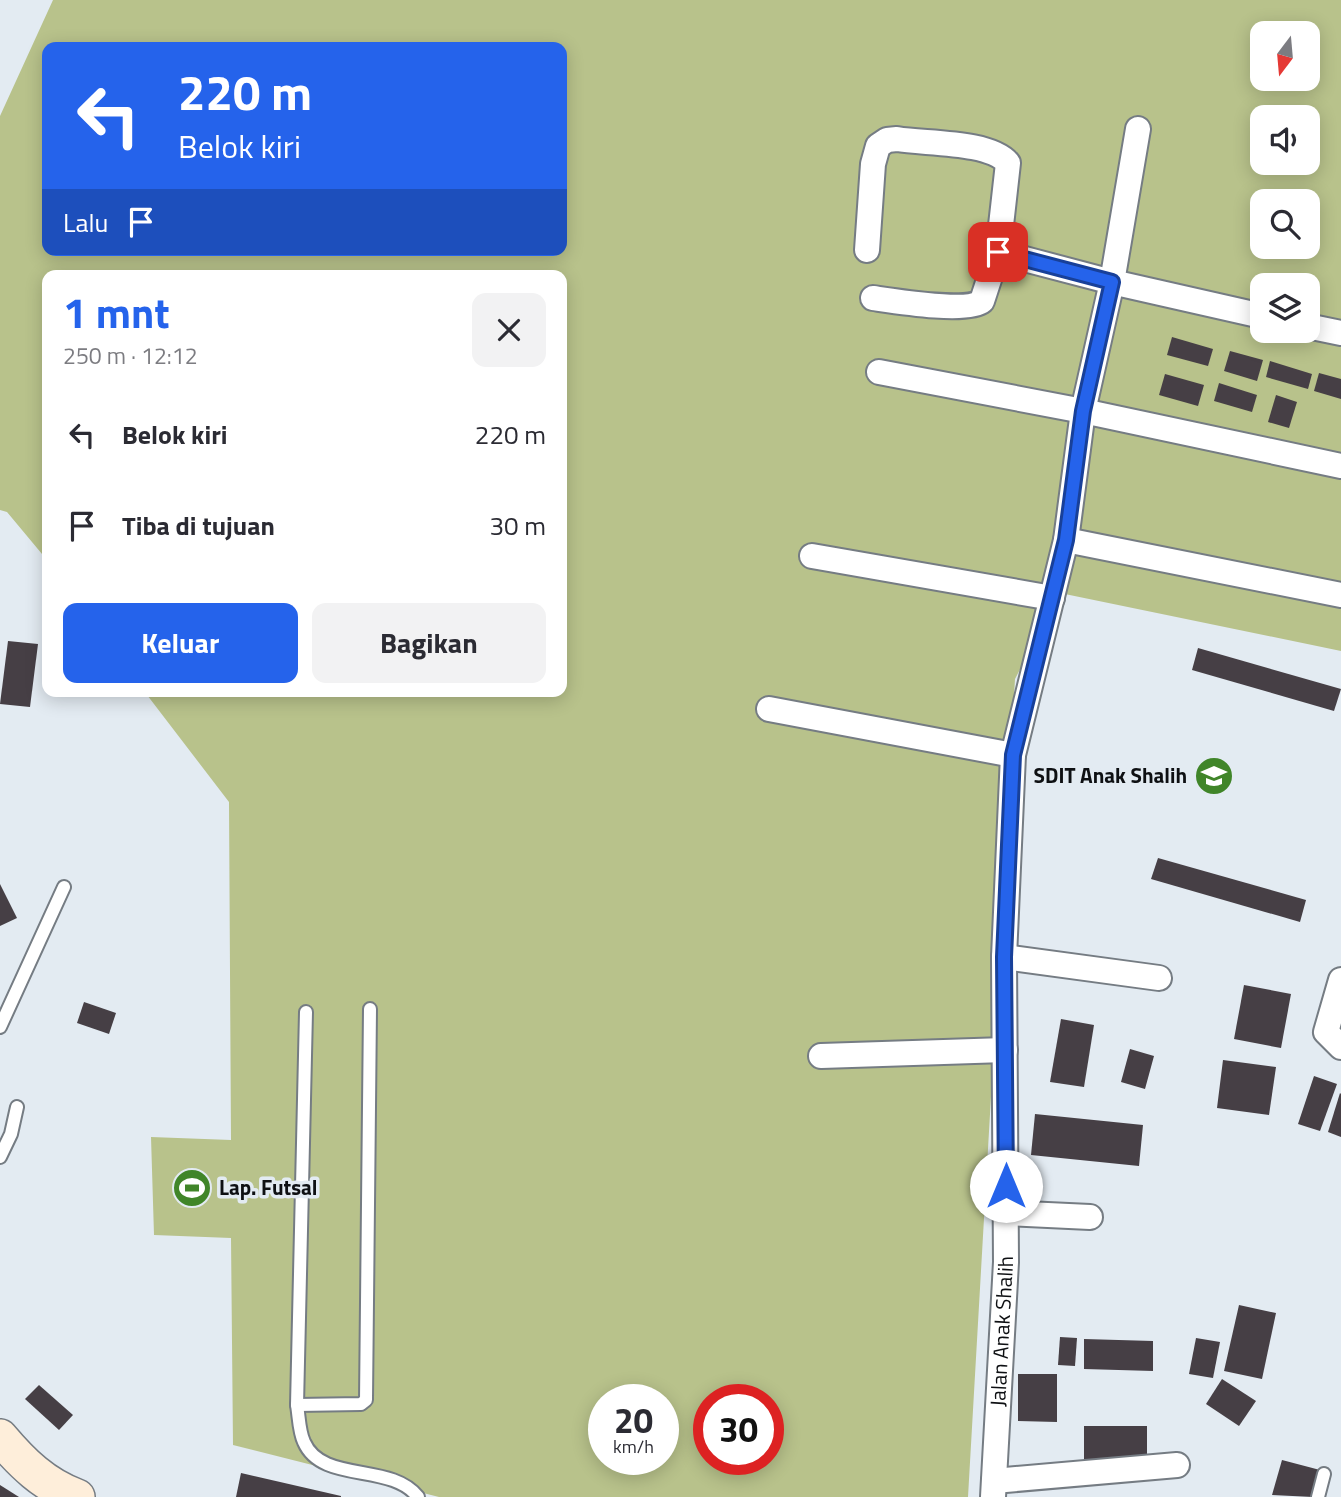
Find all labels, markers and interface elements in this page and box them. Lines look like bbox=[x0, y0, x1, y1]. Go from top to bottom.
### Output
north arrow bbox=[1250, 21, 1320, 91]
map controls bbox=[1250, 21, 1320, 343]
text: 220 m bbox=[178, 54, 312, 129]
icon: left bbox=[63, 70, 154, 161]
button: sound bbox=[1250, 105, 1320, 175]
text: Belok kiri bbox=[178, 122, 301, 170]
button: search bbox=[1250, 189, 1320, 259]
text: Lalu bbox=[63, 203, 108, 242]
icon: arrive bbox=[122, 203, 160, 241]
pin bbox=[968, 222, 1028, 282]
icon: arrive bbox=[979, 233, 1017, 271]
button: layers bbox=[1250, 273, 1320, 343]
text: 1 mnt bbox=[63, 280, 170, 344]
button: close bbox=[472, 293, 546, 367]
text: 250 m · 12:12 bbox=[63, 338, 198, 373]
text: Belok kiri bbox=[122, 415, 228, 454]
text: 220 m bbox=[475, 415, 546, 454]
icon: left bbox=[63, 416, 101, 454]
text: Tiba di tujuan bbox=[122, 506, 275, 545]
text: 30 m bbox=[489, 506, 546, 545]
icon: arrive bbox=[63, 507, 101, 545]
button: Keluar bbox=[63, 603, 298, 683]
button: Bagikan bbox=[312, 603, 546, 683]
school or university icon: SDIT Anak Shalih bbox=[1193, 755, 1235, 797]
place label: SDIT Anak Shalih bbox=[1034, 759, 1187, 791]
position arrow bbox=[969, 1149, 1043, 1223]
sports icon: Lap. Futsal bbox=[171, 1167, 213, 1209]
place label: Lap. Futsal bbox=[219, 1171, 318, 1203]
street label: Jalan Anak Shalih bbox=[981, 1256, 1021, 1407]
speed limit sign: 30 bbox=[693, 1384, 784, 1475]
text: 20 bbox=[614, 1393, 653, 1447]
text: km/h bbox=[613, 1433, 654, 1460]

